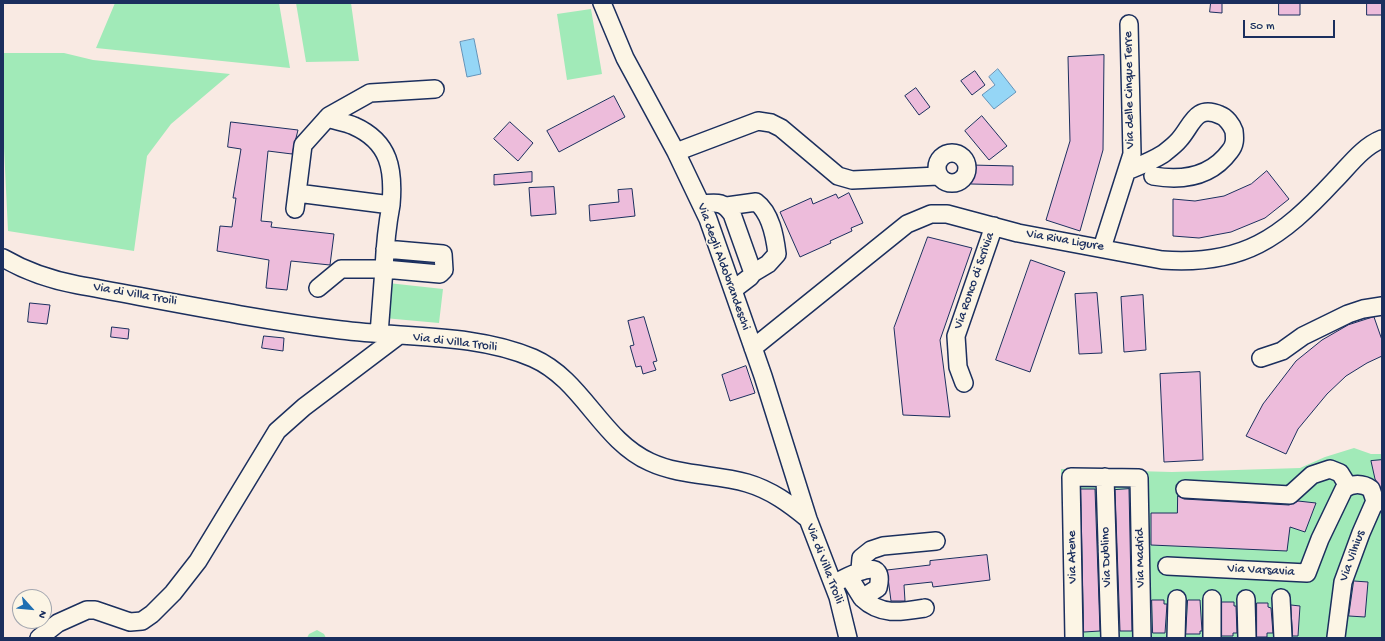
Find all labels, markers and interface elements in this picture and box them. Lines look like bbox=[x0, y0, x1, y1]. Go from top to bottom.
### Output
scale bar bbox=[1245, 12, 1337, 38]
text: 50 m bbox=[1250, 20, 1275, 34]
street label: Via delle Cinque Terre bbox=[1121, 31, 1139, 149]
street label: Via degli Aldobrandeschi bbox=[693, 201, 753, 333]
street label: Via Riva Ligure bbox=[1025, 227, 1105, 255]
street label: Via Ronco di Scrivia bbox=[951, 230, 999, 332]
street label: Via di Villa Troili bbox=[92, 280, 178, 310]
street label: Via di Villa Troili bbox=[412, 330, 498, 356]
street label: Via di Villa Troili bbox=[802, 522, 846, 606]
street label: Via Dublino bbox=[1098, 527, 1116, 587]
street label: Via Madrid bbox=[1133, 528, 1149, 588]
street label: Via Vilnius bbox=[1337, 528, 1369, 584]
street label: Via Atene bbox=[1065, 530, 1081, 584]
street label: Via Varsavia bbox=[1227, 561, 1295, 581]
north arrow bbox=[12, 589, 52, 629]
text: N bbox=[35, 608, 49, 620]

